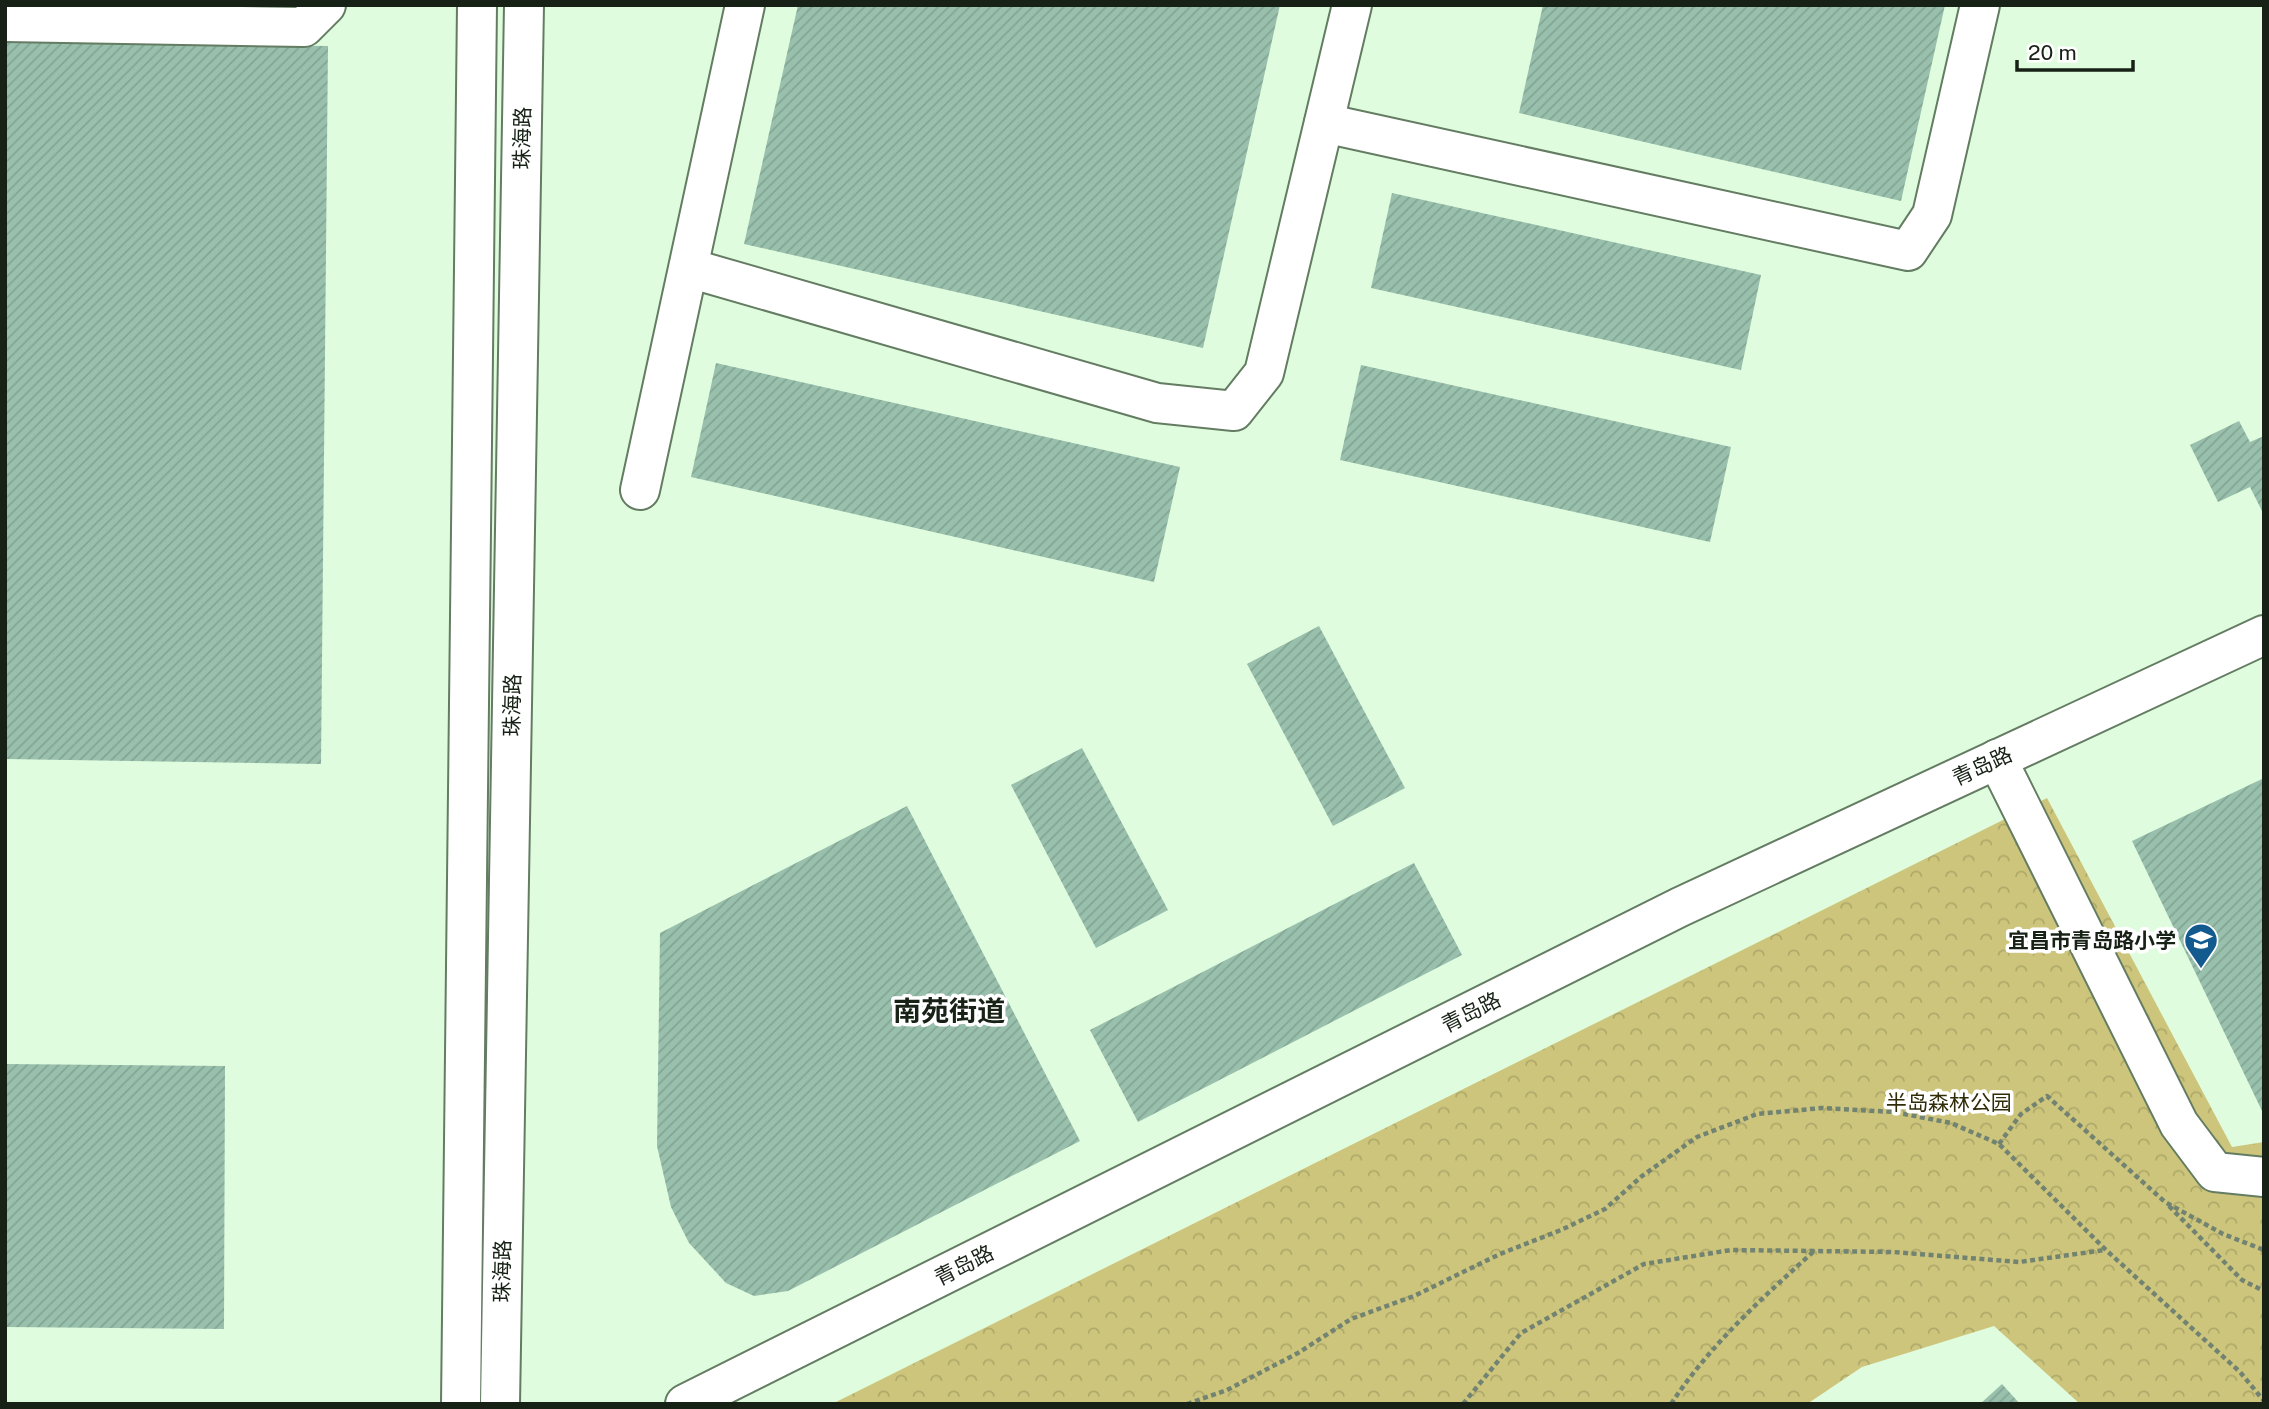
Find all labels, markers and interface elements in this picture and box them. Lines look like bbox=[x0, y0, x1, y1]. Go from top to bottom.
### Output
scale bar bbox=[2017, 28, 2132, 72]
text: 20 m bbox=[2028, 40, 2077, 65]
street label: 珠海路 bbox=[509, 106, 535, 170]
street label: 珠海路 bbox=[499, 673, 525, 737]
street label: 青岛路 bbox=[1948, 741, 2016, 791]
school or university icon: 宜昌市青岛路小学 bbox=[2182, 921, 2220, 970]
place label: 宜昌市青岛路小学 bbox=[2008, 928, 2176, 953]
street label: 青岛路 bbox=[1437, 987, 1505, 1037]
district label: 南苑街道 bbox=[893, 994, 1005, 1027]
park label: 半岛森林公园 bbox=[1886, 1090, 2012, 1115]
street label: 珠海路 bbox=[489, 1239, 515, 1303]
street label: 青岛路 bbox=[930, 1240, 998, 1290]

